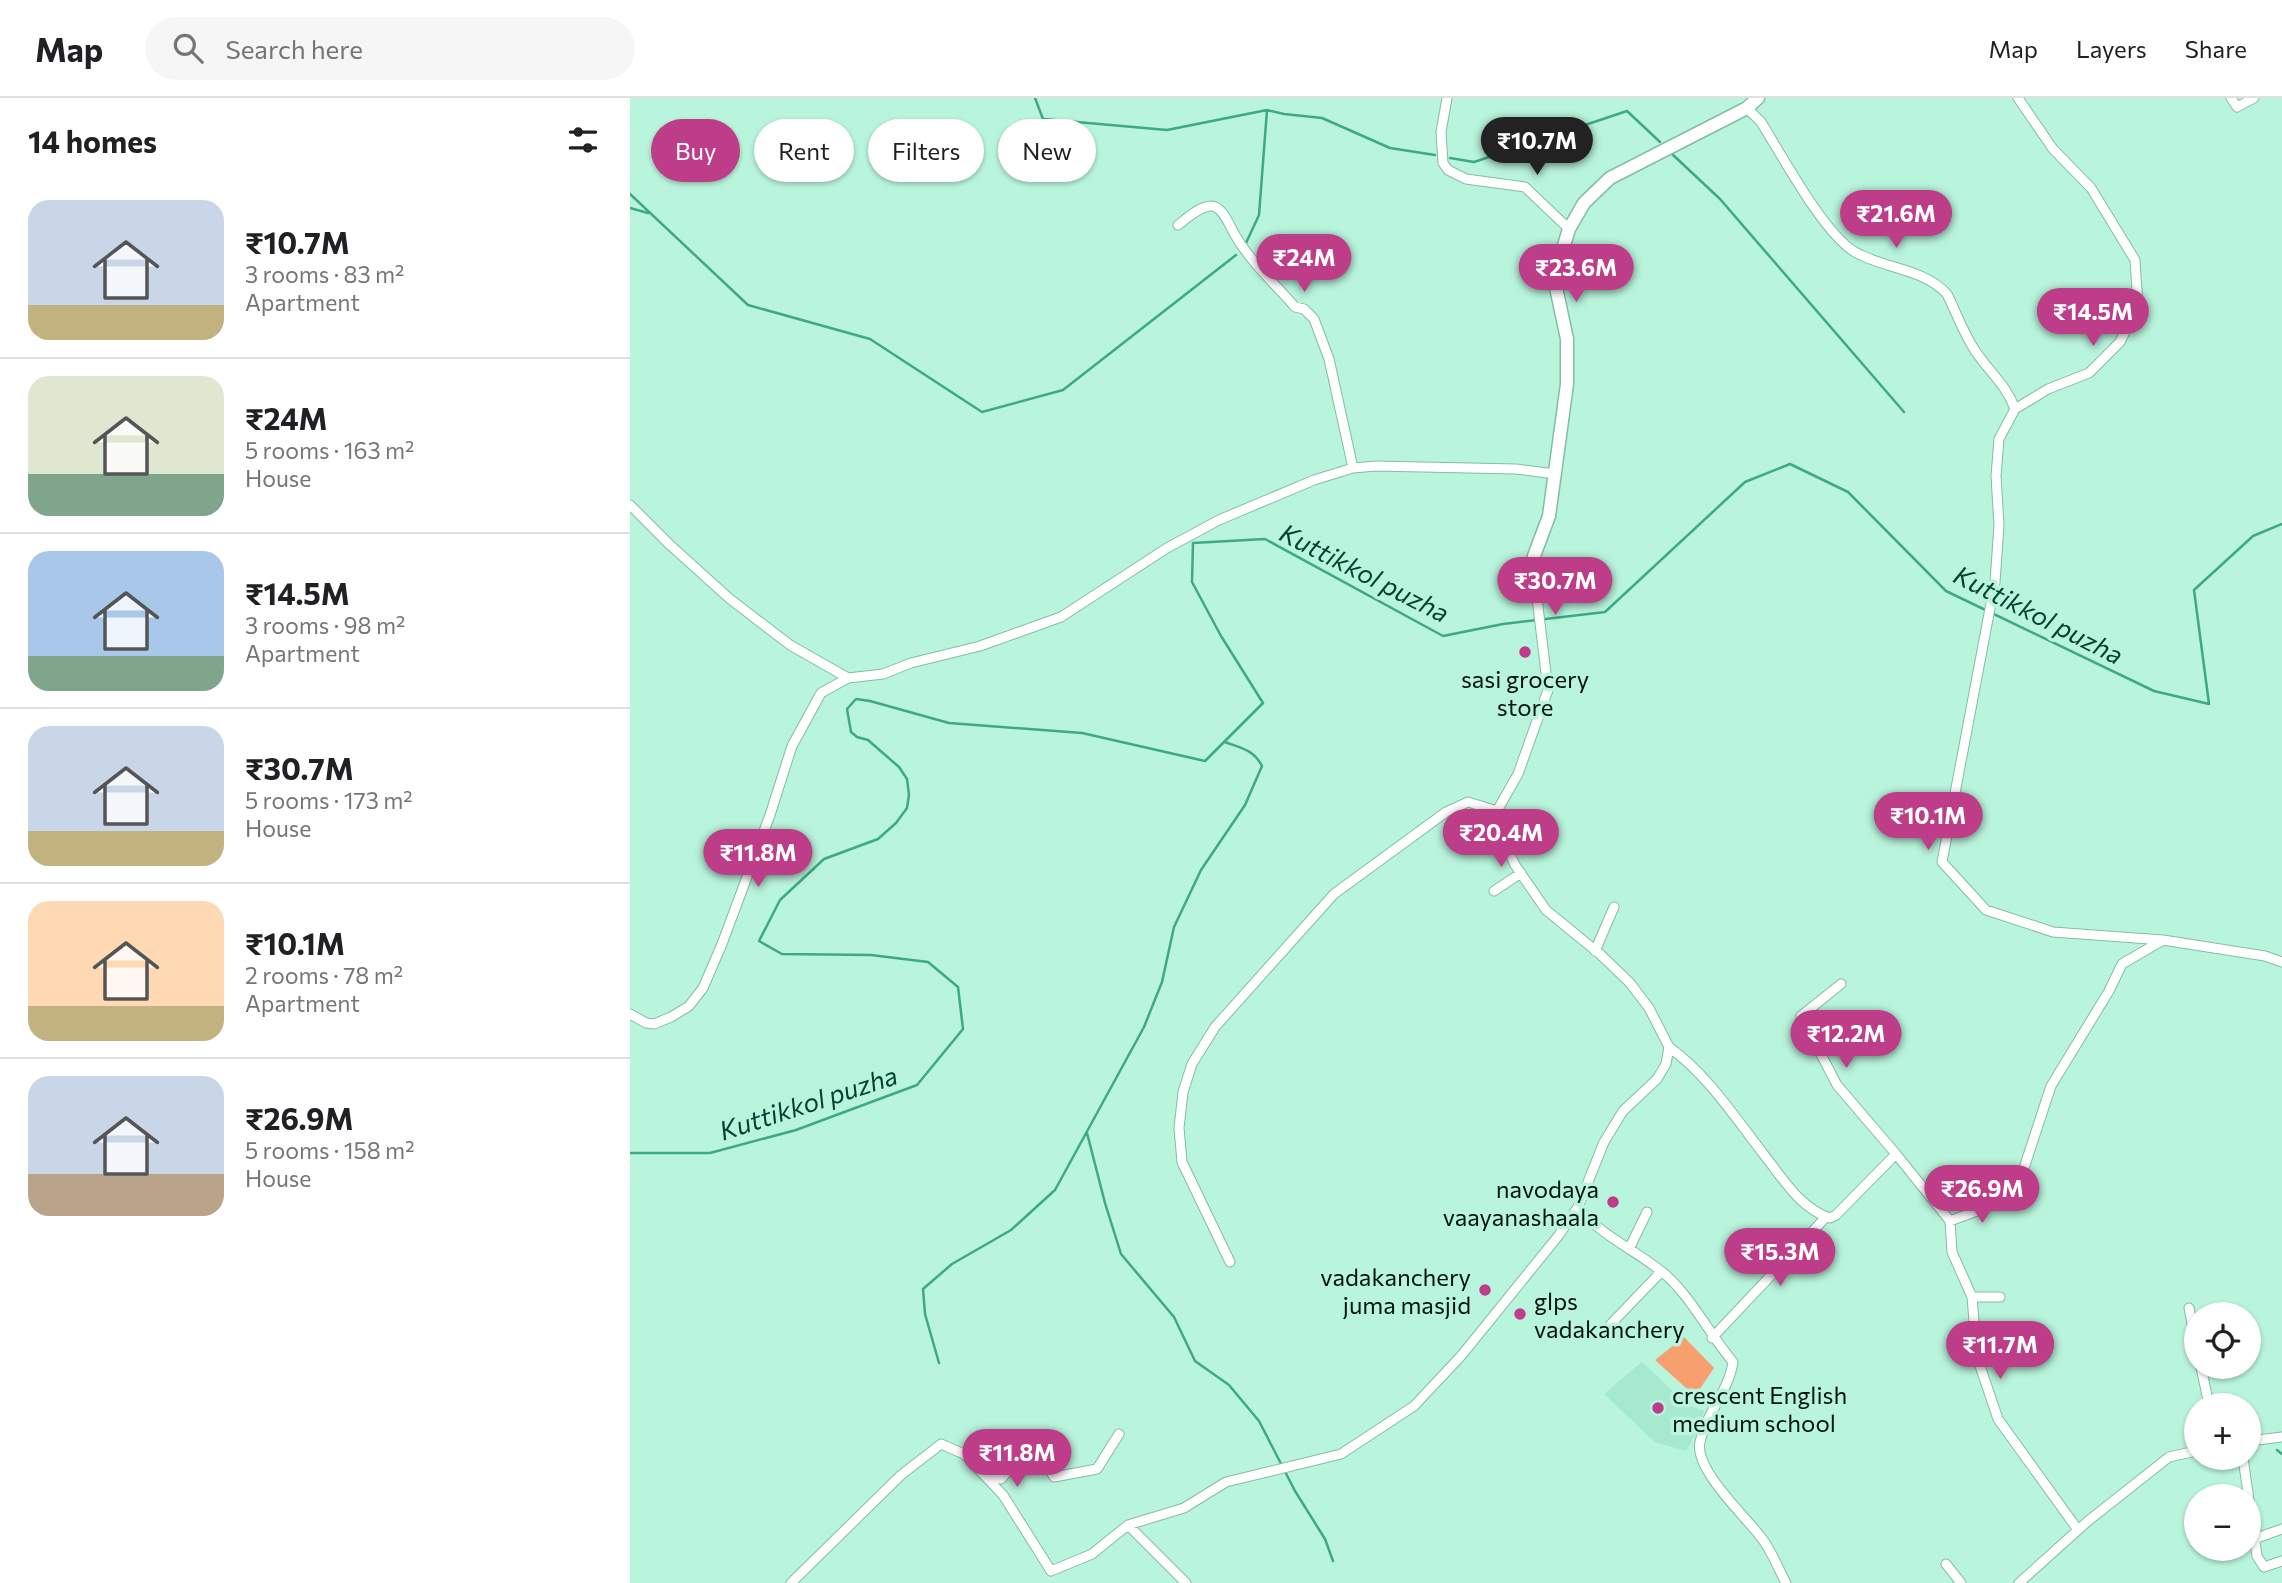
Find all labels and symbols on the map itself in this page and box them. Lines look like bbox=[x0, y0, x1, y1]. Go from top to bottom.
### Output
pin: ₹10.7M bbox=[1480, 118, 1594, 177]
pin: ₹21.6M bbox=[1839, 190, 1953, 250]
pin: ₹24M bbox=[1263, 234, 1345, 294]
pin: ₹23.6M bbox=[1519, 244, 1633, 304]
pin: ₹14.5M bbox=[2036, 288, 2150, 348]
water label: Kuttikkol puzha bbox=[1275, 516, 1455, 628]
pin: ₹30.7M bbox=[1498, 558, 1612, 617]
water label: Kuttikkol puzha bbox=[1949, 558, 2129, 670]
marker: sasi grocery store bbox=[1517, 644, 1533, 660]
place label: sasi grocery store bbox=[1461, 664, 1589, 721]
pin: ₹10.1M bbox=[1871, 792, 1985, 852]
pin: ₹20.4M bbox=[1444, 810, 1558, 869]
pin: ₹11.8M bbox=[701, 830, 815, 889]
pin: ₹12.2M bbox=[1789, 1010, 1903, 1070]
water label: Kuttikkol puzha bbox=[715, 1059, 901, 1145]
pin: ₹26.9M bbox=[1925, 1166, 2039, 1225]
place label: navodaya vaayanashaala bbox=[1443, 1174, 1599, 1231]
marker: navodaya vaayanashaala bbox=[1605, 1194, 1621, 1210]
pin: ₹15.3M bbox=[1723, 1228, 1837, 1288]
place label: vadakanchery juma masjid bbox=[1320, 1262, 1471, 1319]
marker: vadakanchery juma masjid bbox=[1477, 1282, 1493, 1298]
place label: glps vadakanchery bbox=[1534, 1286, 1685, 1343]
marker: glps vadakanchery bbox=[1512, 1306, 1528, 1322]
pin: ₹11.7M bbox=[1943, 1322, 2057, 1381]
place label: crescent English medium school bbox=[1672, 1380, 1847, 1437]
marker: crescent English medium school bbox=[1650, 1400, 1666, 1416]
pin: ₹11.8M bbox=[960, 1430, 1074, 1489]

